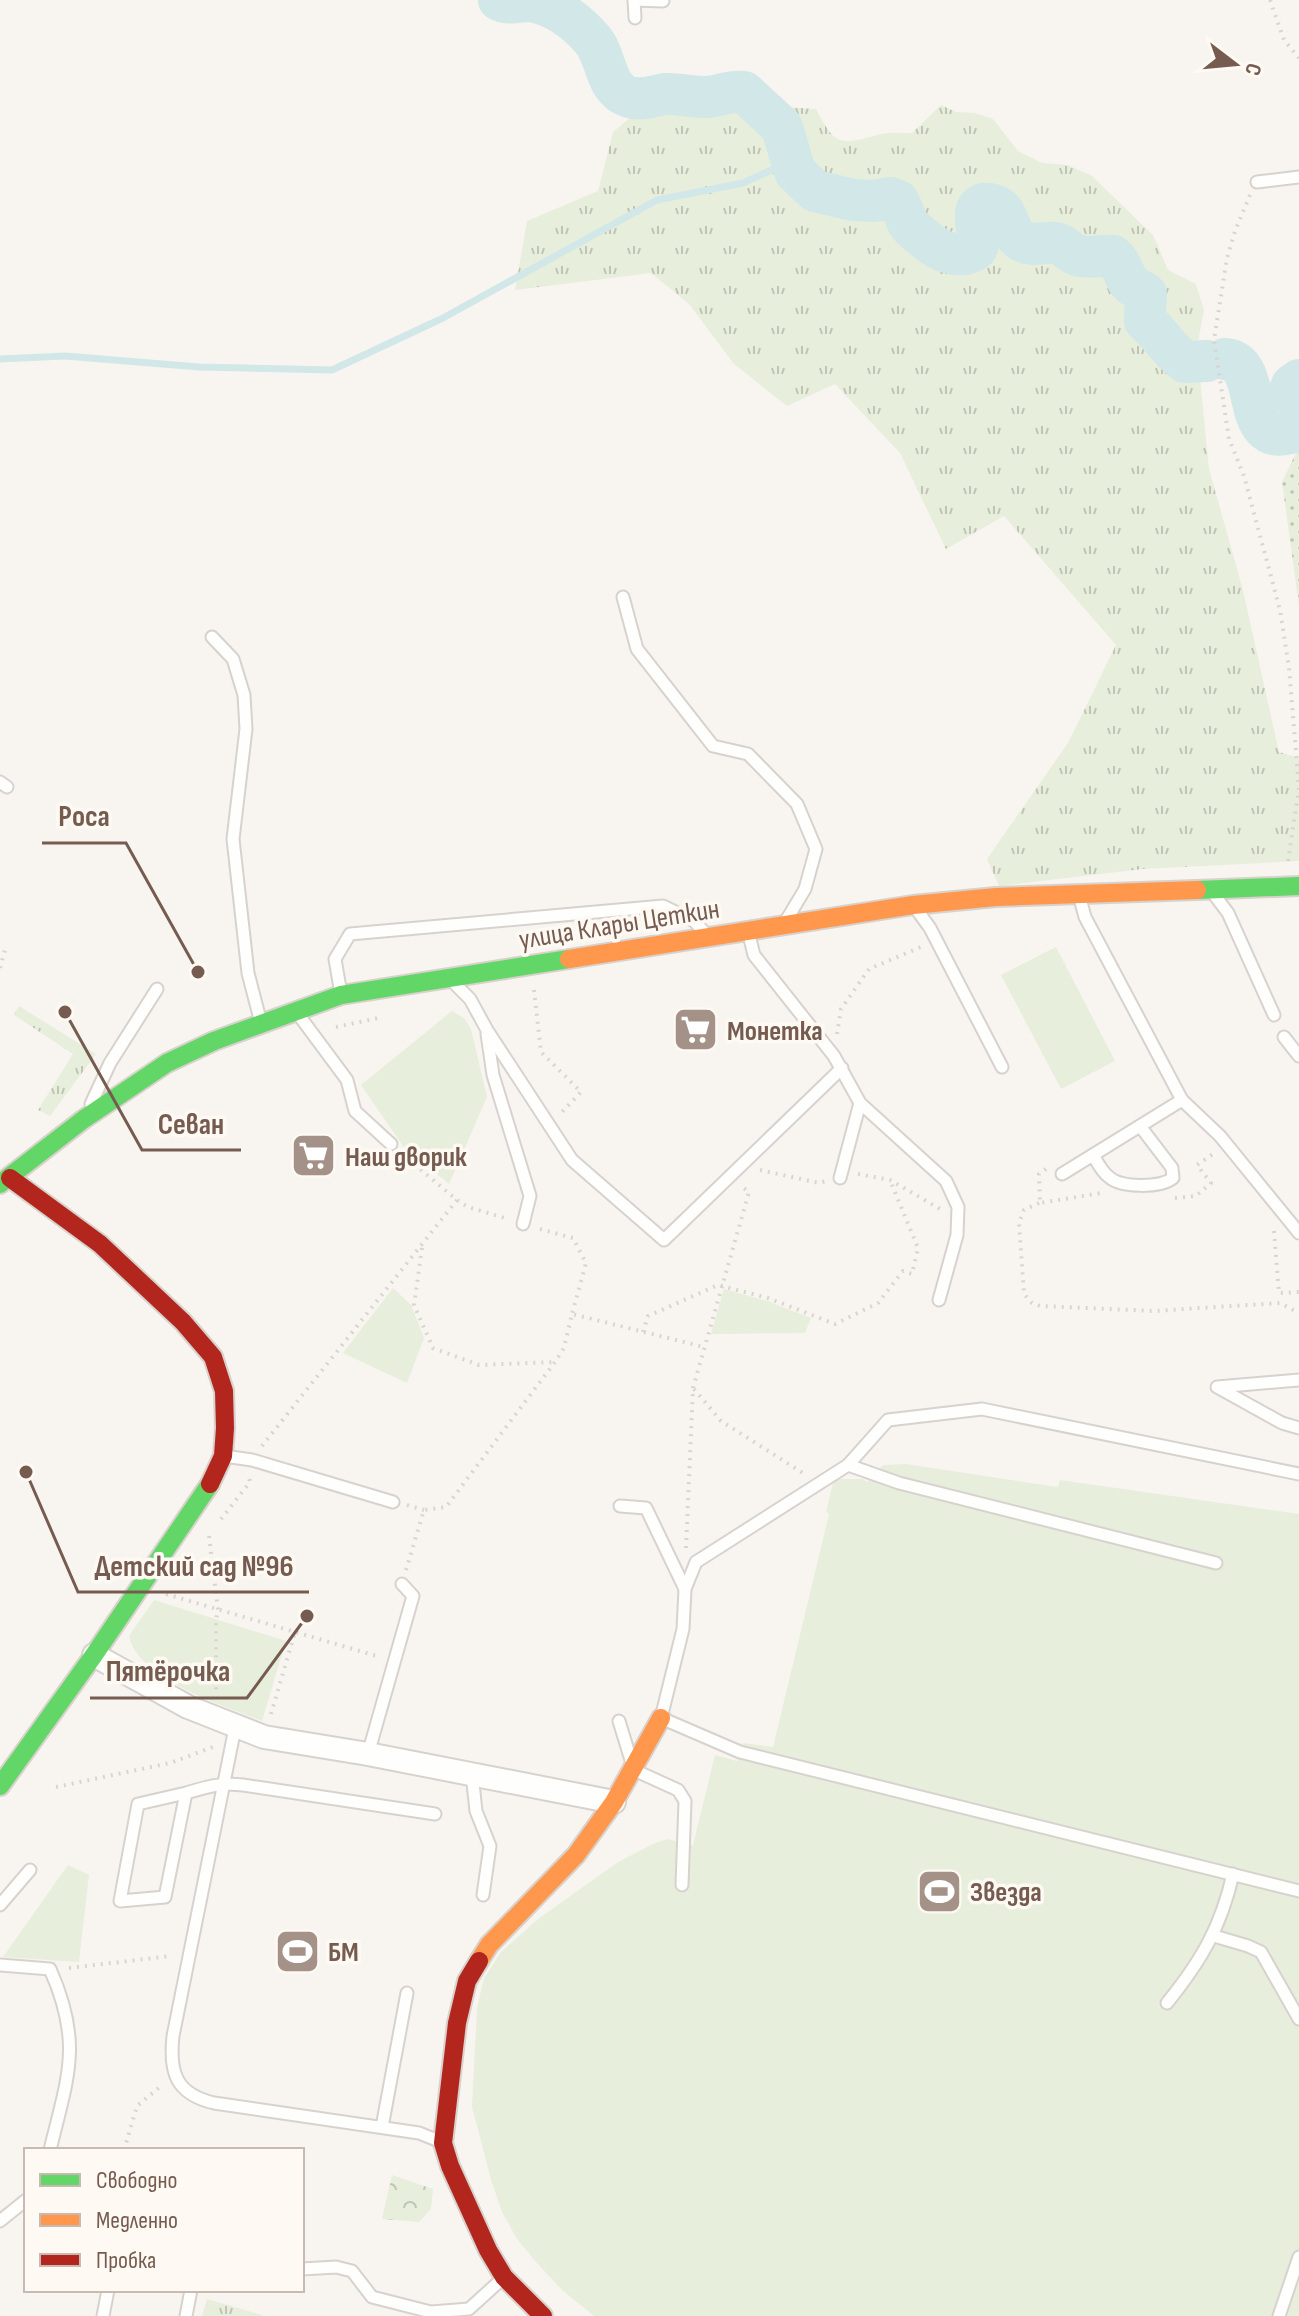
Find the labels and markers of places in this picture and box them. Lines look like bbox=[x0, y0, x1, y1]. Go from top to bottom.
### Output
callout: Роса bbox=[42, 789, 126, 843]
supermarket icon: Монетка bbox=[672, 1006, 720, 1054]
place label: Монетка bbox=[727, 1015, 823, 1048]
callout: Севан bbox=[142, 1096, 241, 1150]
supermarket icon: Наш дворик bbox=[290, 1132, 338, 1180]
place label: Наш дворик bbox=[345, 1141, 467, 1174]
callout: Детский сад №96 bbox=[78, 1538, 309, 1592]
callout: Пятёрочка bbox=[90, 1644, 247, 1698]
sports icon: Звезда bbox=[915, 1867, 963, 1915]
place label: Звезда bbox=[970, 1876, 1042, 1909]
sports icon: БМ bbox=[273, 1927, 321, 1975]
place label: БМ bbox=[328, 1936, 359, 1969]

